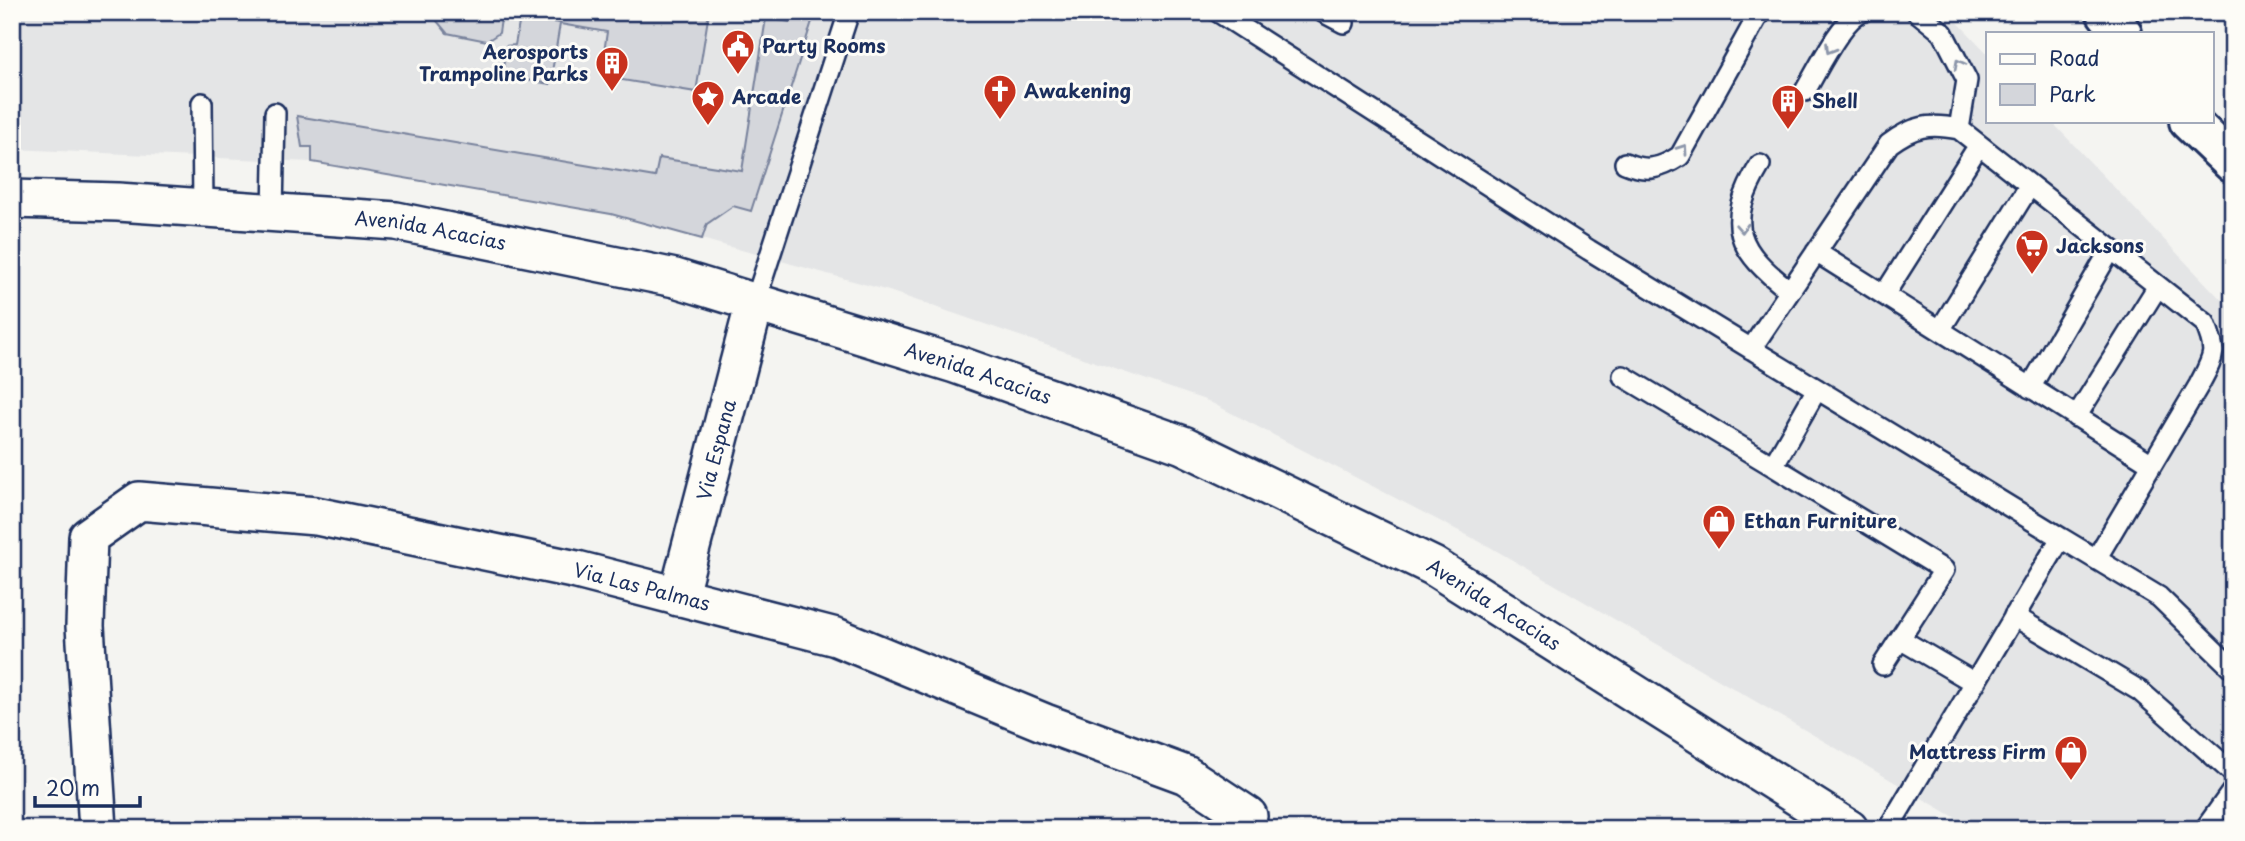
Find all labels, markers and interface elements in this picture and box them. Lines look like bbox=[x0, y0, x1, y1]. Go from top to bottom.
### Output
public building icon: Party Rooms bbox=[719, 27, 757, 76]
place label: Party Rooms bbox=[762, 31, 886, 59]
legend bbox=[1986, 32, 2214, 122]
place label: Aerosports Trampoline Parks bbox=[419, 37, 588, 87]
one-way arrow bbox=[1826, 41, 1839, 54]
text: Road bbox=[2049, 41, 2100, 73]
building icon: Aerosports Trampoline Parks bbox=[593, 44, 631, 93]
one-way arrow bbox=[1953, 59, 1967, 71]
church icon: Awakening bbox=[981, 72, 1019, 121]
place label: Awakening bbox=[1024, 76, 1131, 104]
text: Park bbox=[2049, 77, 2096, 109]
place icon: Arcade bbox=[689, 78, 727, 127]
place label: Arcade bbox=[731, 82, 801, 110]
building icon: Shell bbox=[1769, 82, 1807, 131]
place label: Shell bbox=[1812, 86, 1858, 114]
one-way arrow bbox=[1675, 144, 1687, 156]
street label: Avenida Acacias bbox=[354, 203, 509, 256]
one-way arrow bbox=[1734, 223, 1749, 234]
supermarket icon: Jacksons bbox=[2013, 227, 2051, 276]
place label: Jacksons bbox=[2056, 231, 2144, 259]
street label: Avenida Acacias bbox=[902, 334, 1055, 410]
street label: Via Espana bbox=[689, 396, 742, 503]
shop icon: Ethan Furniture bbox=[1700, 502, 1738, 551]
place label: Ethan Furniture bbox=[1744, 506, 1897, 534]
street label: Avenida Acacias bbox=[1422, 551, 1567, 656]
street label: Via Las Palmas bbox=[571, 555, 713, 617]
shop icon: Mattress Firm bbox=[2052, 733, 2090, 782]
place label: Mattress Firm bbox=[1909, 737, 2046, 765]
scale bar bbox=[35, 764, 140, 808]
text: 20 m bbox=[46, 771, 100, 803]

